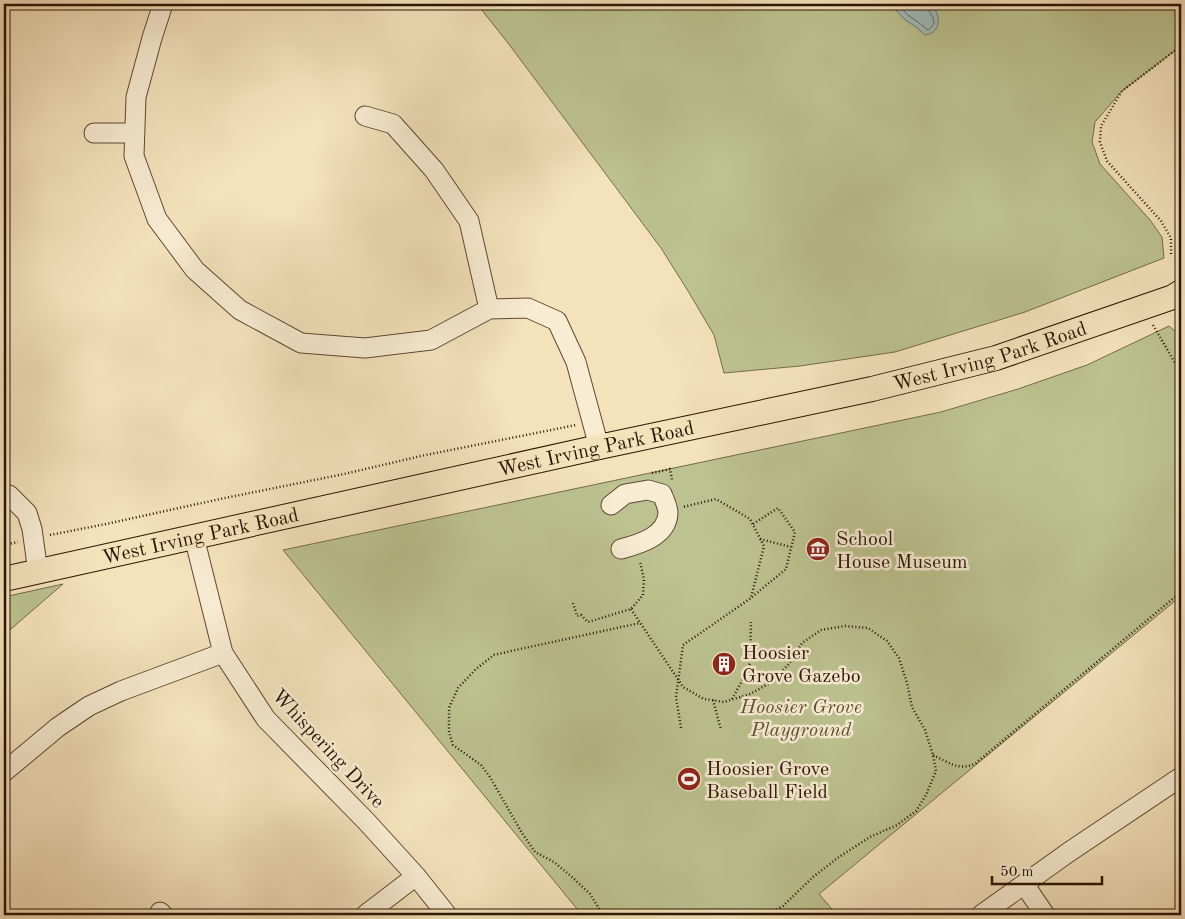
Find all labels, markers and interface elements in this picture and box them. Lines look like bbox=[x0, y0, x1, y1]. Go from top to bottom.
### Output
street label: West Irving Park Road bbox=[891, 319, 1090, 395]
street label: West Irving Park Road bbox=[496, 419, 696, 481]
street label: West Irving Park Road bbox=[101, 506, 301, 569]
place label: School House Museum bbox=[836, 530, 968, 573]
museum icon: School House Museum bbox=[805, 536, 831, 562]
place label: Hoosier Grove Gazebo bbox=[742, 644, 861, 687]
building icon: Hoosier Grove Gazebo bbox=[711, 651, 737, 677]
street label: Whispering Drive bbox=[267, 686, 388, 813]
park label: Hoosier Grove Playground bbox=[739, 698, 862, 741]
place label: Hoosier Grove Baseball Field bbox=[706, 760, 829, 803]
sports icon: Hoosier Grove Baseball Field bbox=[676, 766, 702, 792]
scale bar bbox=[992, 854, 1102, 886]
text: 50 m bbox=[1000, 865, 1034, 880]

